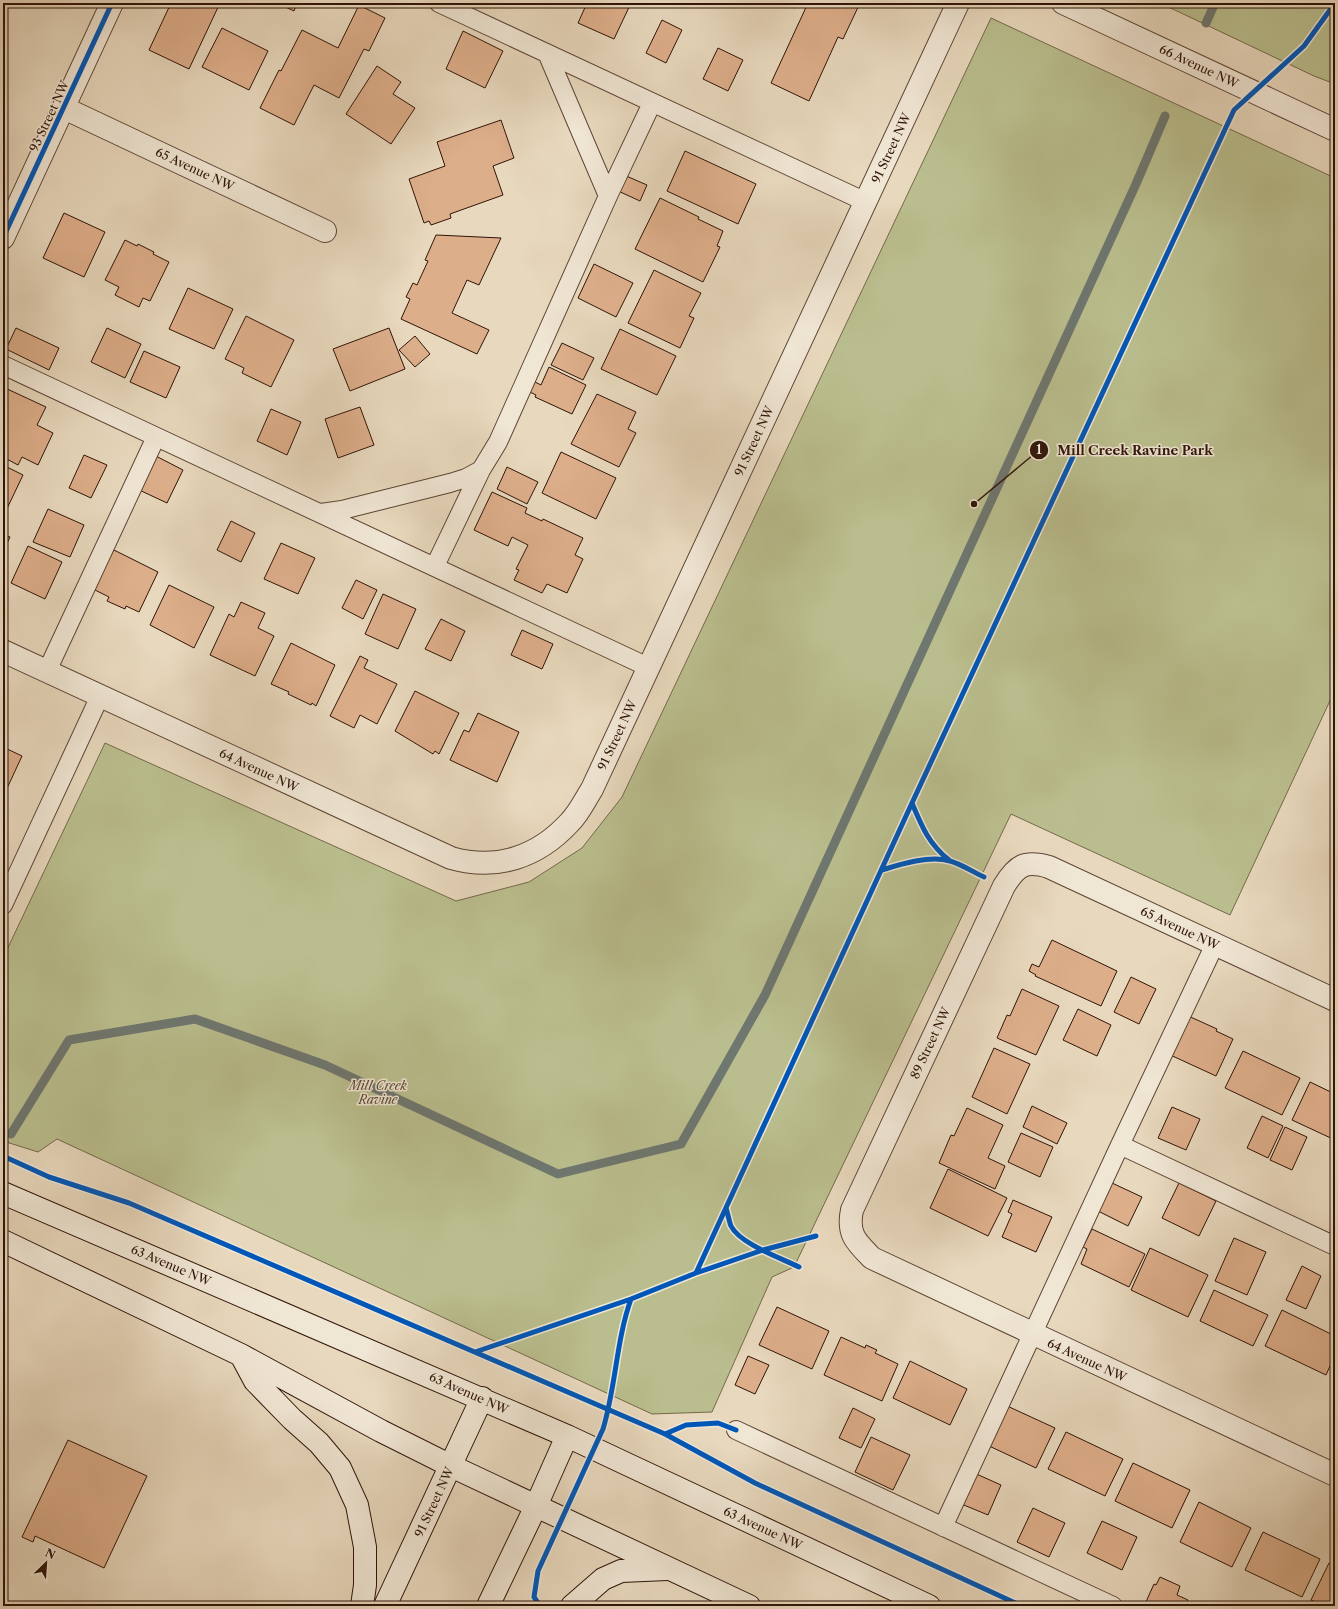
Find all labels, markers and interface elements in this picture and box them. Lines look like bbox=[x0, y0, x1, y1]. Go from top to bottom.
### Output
street label: 66 Avenue NW bbox=[1157, 41, 1242, 91]
street label: 93 Street NW bbox=[26, 77, 72, 154]
street label: 91 Street NW bbox=[868, 110, 914, 185]
street label: 65 Avenue NW bbox=[153, 144, 238, 194]
street label: 91 Street NW bbox=[731, 403, 777, 478]
callout: Mill Creek Ravine Park bbox=[1029, 438, 1220, 463]
text: 1 bbox=[1036, 442, 1042, 457]
text: Mill Creek Ravine Park bbox=[1057, 442, 1213, 458]
street label: 91 Street NW bbox=[594, 697, 640, 772]
street label: 64 Avenue NW bbox=[217, 745, 302, 795]
street label: 65 Avenue NW bbox=[1138, 903, 1223, 953]
street label: 89 Street NW bbox=[907, 1004, 954, 1081]
park label: Mill Creek Ravine bbox=[347, 1078, 407, 1107]
street label: 63 Avenue NW bbox=[129, 1241, 214, 1289]
street label: 64 Avenue NW bbox=[1045, 1335, 1130, 1385]
street label: 63 Avenue NW bbox=[427, 1369, 512, 1418]
street label: 91 Street NW bbox=[411, 1464, 457, 1539]
street label: 63 Avenue NW bbox=[721, 1503, 806, 1553]
north arrow bbox=[26, 1543, 66, 1583]
text: N bbox=[43, 1546, 58, 1562]

